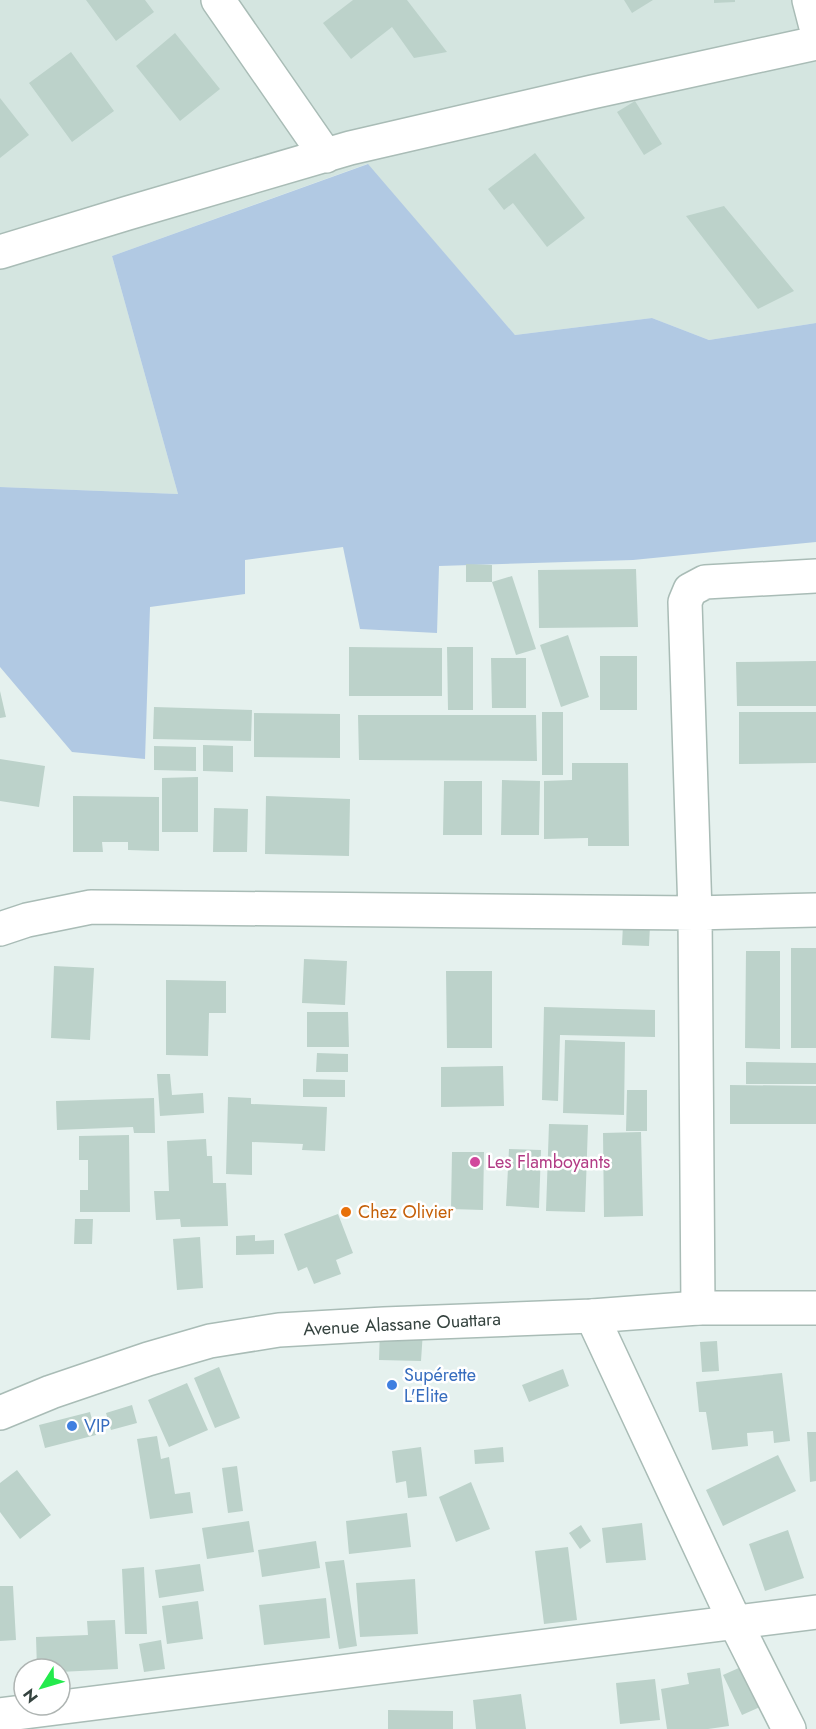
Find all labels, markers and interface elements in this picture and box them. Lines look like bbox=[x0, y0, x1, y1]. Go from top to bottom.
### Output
place label: Les Flamboyants bbox=[487, 1149, 610, 1175]
marker: Les Flamboyants bbox=[468, 1155, 482, 1169]
place label: Chez Olivier bbox=[358, 1199, 454, 1225]
marker: Chez Olivier bbox=[339, 1205, 353, 1219]
street label: Avenue Alassane Ouattara bbox=[303, 1306, 501, 1342]
place label: Supérette L'Elite bbox=[404, 1362, 476, 1409]
marker: Supérette L'Elite bbox=[385, 1378, 399, 1392]
place label: VIP bbox=[84, 1413, 110, 1439]
marker: VIP bbox=[65, 1419, 79, 1433]
north arrow bbox=[12, 1657, 72, 1717]
text: N bbox=[17, 1684, 43, 1708]

